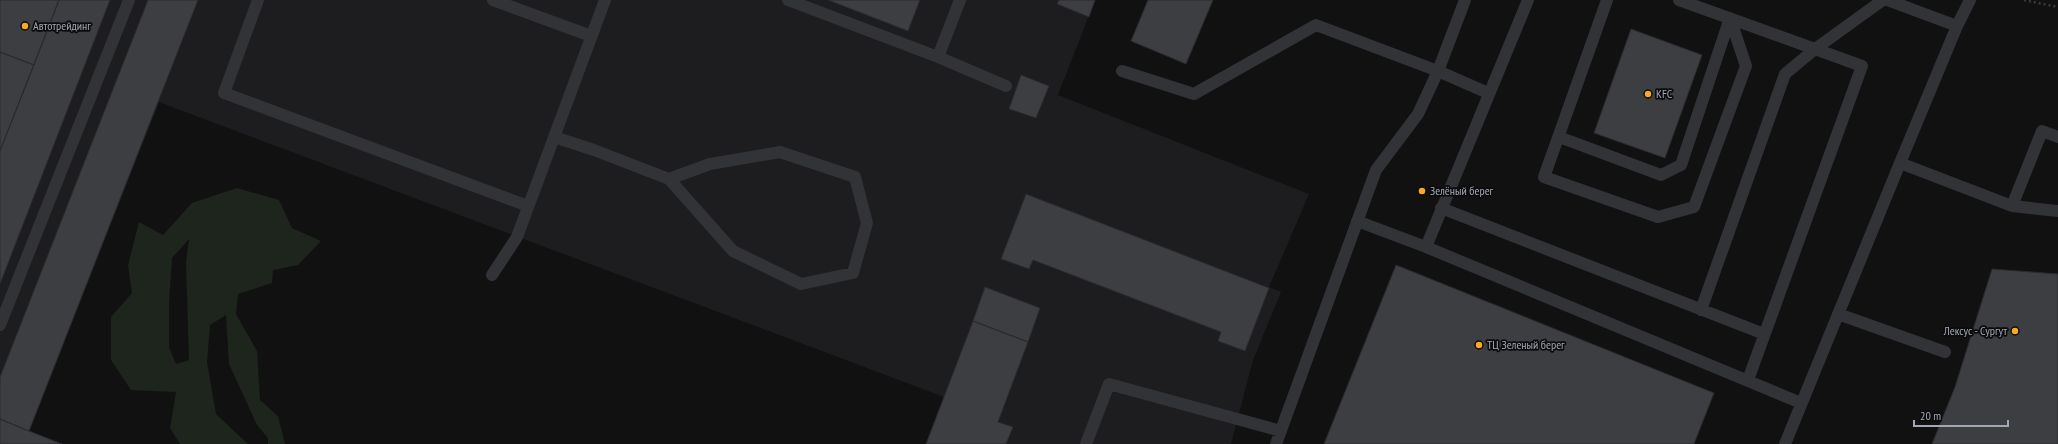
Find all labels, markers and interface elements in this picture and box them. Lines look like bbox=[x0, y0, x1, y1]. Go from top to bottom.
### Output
place label: Автотрейдинг bbox=[33, 18, 91, 33]
marker: Автотрейдинг bbox=[20, 21, 30, 31]
place label: KFC bbox=[1656, 86, 1673, 101]
marker: KFC bbox=[1643, 89, 1653, 99]
place label: Зелёный берег bbox=[1430, 183, 1494, 198]
marker: Зелёный берег bbox=[1417, 186, 1427, 196]
place label: Лексус - Сургут bbox=[1943, 323, 2007, 338]
marker: Лексус - Сургут bbox=[2010, 326, 2020, 336]
place label: ТЦ Зеленый берег bbox=[1487, 337, 1565, 352]
marker: ТЦ Зеленый берег bbox=[1474, 340, 1484, 350]
scale bar bbox=[1914, 402, 2008, 428]
text: 20 m bbox=[1920, 408, 1941, 423]

